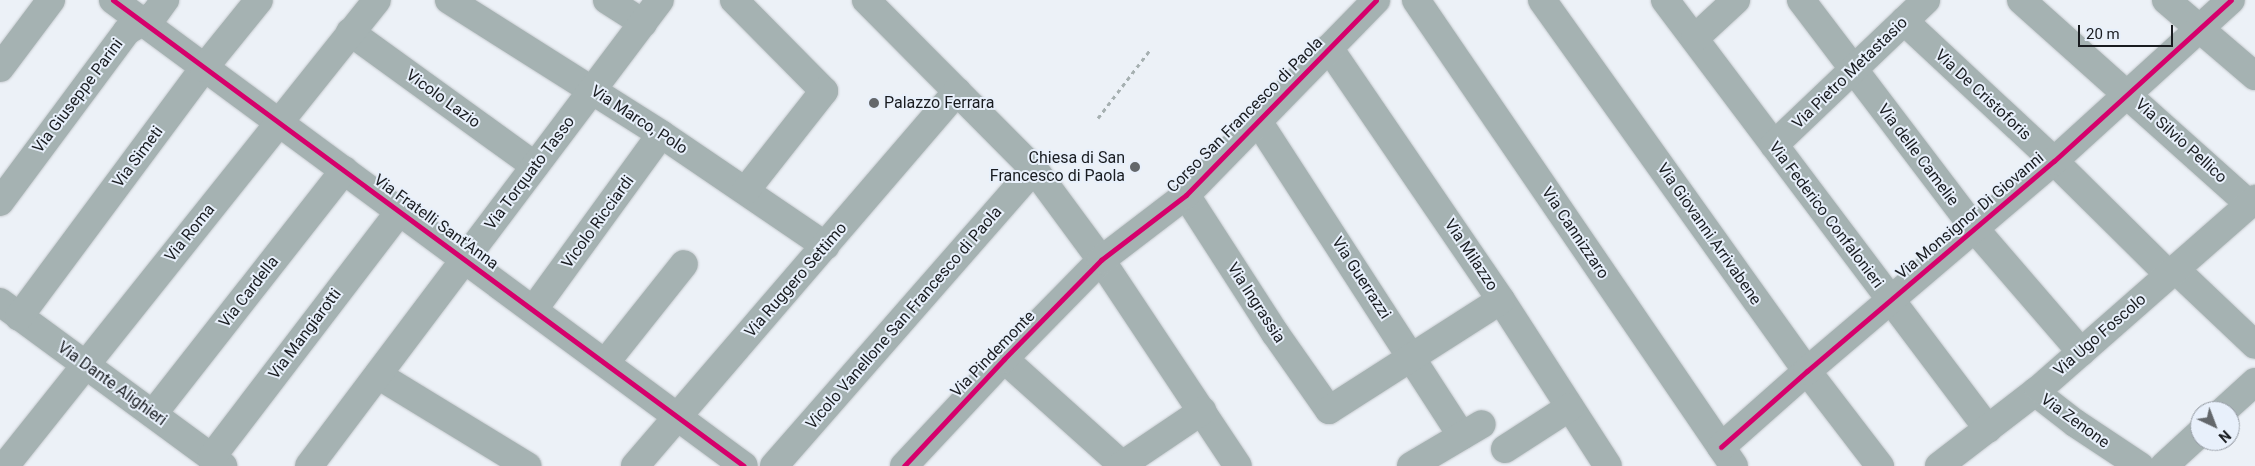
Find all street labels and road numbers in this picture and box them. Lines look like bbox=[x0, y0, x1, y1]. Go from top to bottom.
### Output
street label: Via Pietro Metastasio bbox=[1788, 13, 1912, 133]
street label: Corso San Francesco di Paola bbox=[1163, 33, 1327, 197]
street label: Via Giuseppe Parini bbox=[29, 35, 127, 157]
street label: Via De Cristoforis bbox=[1931, 46, 2035, 144]
street label: Vicolo Lazio bbox=[402, 66, 484, 132]
street label: Via Marco, Polo bbox=[587, 82, 691, 158]
street label: Via Silvio Pellico bbox=[2131, 95, 2231, 187]
street label: Via delle Camelie bbox=[1874, 100, 1962, 210]
street label: Via Torquato Tasso bbox=[481, 112, 579, 234]
street label: Via Simeti bbox=[109, 123, 167, 191]
street label: Via Federico Confalonieri bbox=[1765, 138, 1887, 292]
street label: Via Monsignor Di Giovanni bbox=[1892, 148, 2048, 284]
street label: Via Giovanni Arrivabene bbox=[1653, 159, 1765, 309]
street label: Via Fratelli Sant'Anna bbox=[370, 170, 502, 274]
street label: Vicolo Ricciardi bbox=[558, 172, 638, 272]
street label: Via Cannizzaro bbox=[1537, 184, 1613, 282]
street label: Via Roma bbox=[161, 200, 219, 266]
street label: Vicolo Vanellone San Francesco di Paola bbox=[802, 203, 1006, 433]
street label: Via Milazzo bbox=[1440, 216, 1502, 294]
street label: Via Ruggero Settimo bbox=[741, 219, 851, 341]
street label: Via Guerrazzi bbox=[1327, 233, 1395, 323]
street label: Via Cardella bbox=[215, 253, 283, 331]
street label: Via Ingrassia bbox=[1223, 259, 1289, 347]
street label: Via Mangiarotti bbox=[265, 285, 345, 383]
street label: Via Ugo Foscolo bbox=[2050, 290, 2150, 380]
street label: Via Pindemonte bbox=[947, 307, 1039, 401]
street label: Via Dante Alighieri bbox=[54, 338, 170, 430]
street label: Via Zenone bbox=[2037, 390, 2113, 452]

